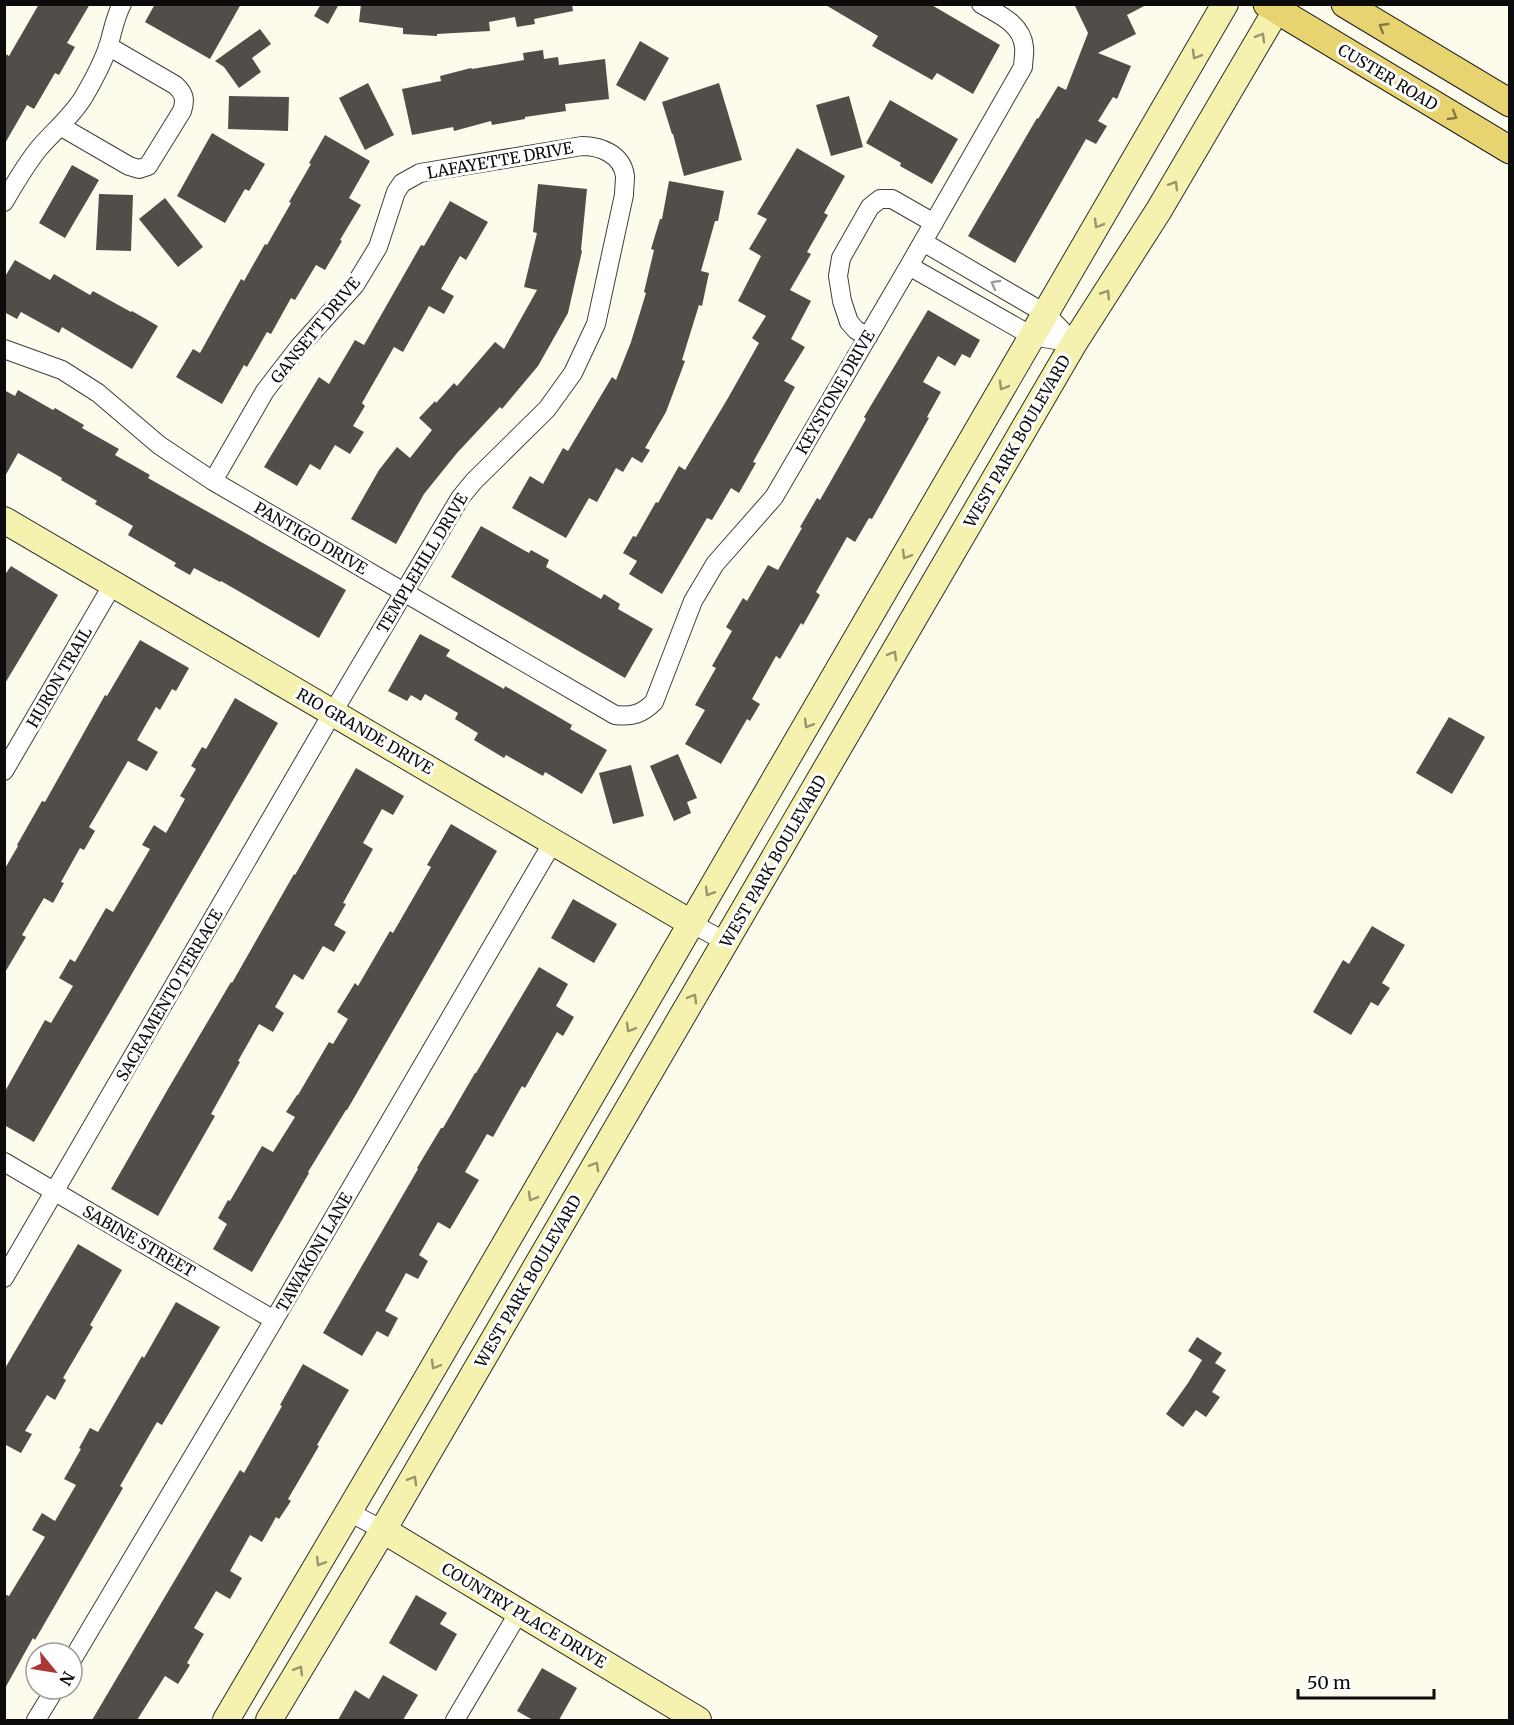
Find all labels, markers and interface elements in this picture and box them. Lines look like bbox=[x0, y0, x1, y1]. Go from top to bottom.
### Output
one-way arrow bbox=[1379, 23, 1389, 35]
one-way arrow bbox=[1254, 33, 1265, 43]
street label: CUSTER ROAD bbox=[1334, 39, 1442, 115]
one-way arrow bbox=[1192, 49, 1203, 59]
one-way arrow bbox=[1447, 108, 1457, 120]
street label: LAFAYETTE DRIVE bbox=[426, 137, 575, 183]
one-way arrow bbox=[1166, 181, 1178, 191]
one-way arrow bbox=[1094, 218, 1105, 228]
street label: GANSETT DRIVE bbox=[266, 272, 365, 387]
one-way arrow bbox=[991, 280, 1001, 292]
one-way arrow bbox=[1099, 290, 1110, 301]
street label: KEYSTONE DRIVE bbox=[791, 326, 879, 458]
street label: WEST PARK BOULEVARD bbox=[959, 351, 1075, 532]
one-way arrow bbox=[999, 380, 1011, 391]
street label: TEMPLEHILL DRIVE bbox=[372, 489, 472, 637]
street label: PANTIGO DRIVE bbox=[251, 498, 372, 579]
one-way arrow bbox=[902, 549, 913, 560]
street label: HURON TRAIL bbox=[22, 623, 96, 731]
one-way arrow bbox=[886, 651, 897, 662]
street label: RIO GRANDE DRIVE bbox=[293, 684, 438, 779]
one-way arrow bbox=[804, 718, 815, 728]
street label: WEST PARK BOULEVARD bbox=[715, 771, 831, 952]
one-way arrow bbox=[705, 886, 716, 896]
street label: SACRAMENTO TERRACE bbox=[111, 905, 227, 1085]
one-way arrow bbox=[686, 993, 698, 1004]
one-way arrow bbox=[626, 1022, 637, 1032]
one-way arrow bbox=[588, 1162, 599, 1172]
street label: TAWAKONI LANE bbox=[272, 1188, 357, 1315]
one-way arrow bbox=[528, 1190, 540, 1201]
street label: WEST PARK BOULEVARD bbox=[470, 1191, 586, 1372]
street label: SABINE STREET bbox=[79, 1201, 199, 1281]
one-way arrow bbox=[431, 1359, 442, 1369]
one-way arrow bbox=[405, 1476, 417, 1486]
one-way arrow bbox=[315, 1556, 327, 1566]
street label: COUNTRY PLACE DRIVE bbox=[438, 1558, 611, 1672]
north arrow bbox=[24, 1641, 84, 1701]
scale bar bbox=[1298, 1662, 1434, 1700]
one-way arrow bbox=[292, 1666, 304, 1676]
text: N bbox=[55, 1668, 79, 1689]
text: 50 m bbox=[1307, 1671, 1351, 1694]

